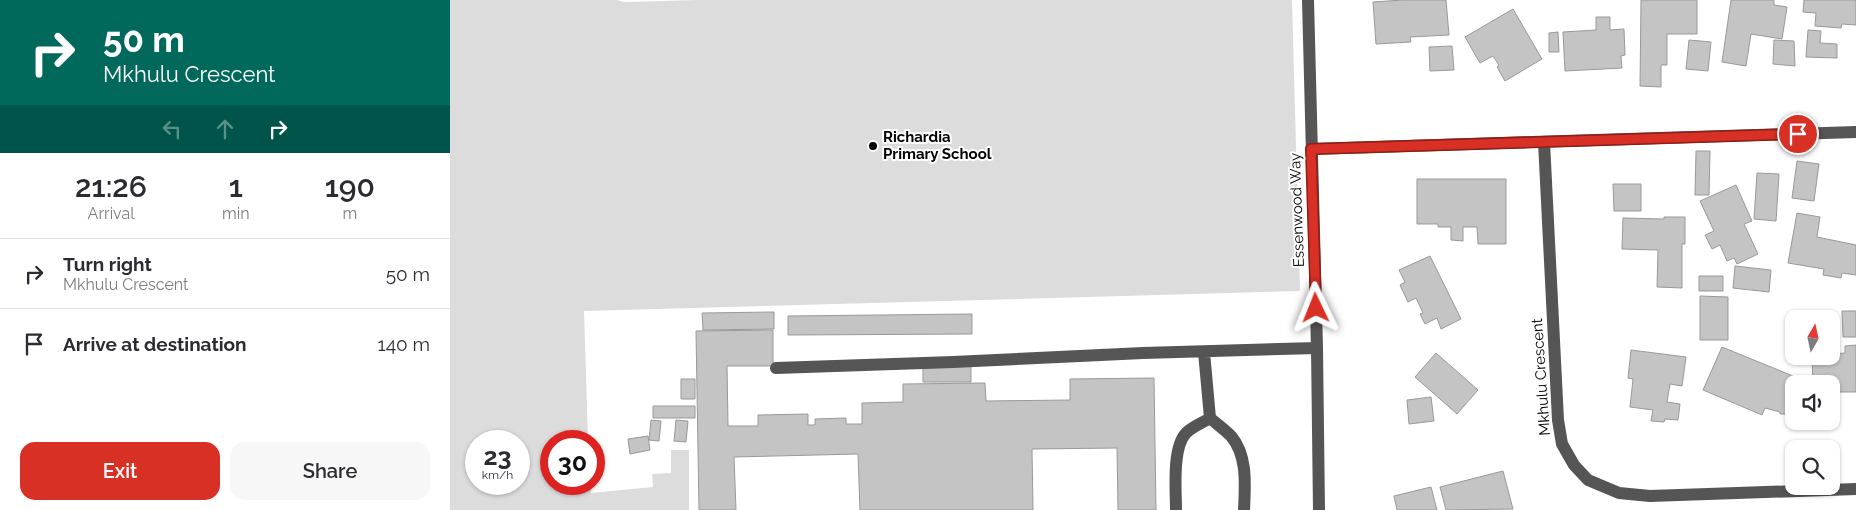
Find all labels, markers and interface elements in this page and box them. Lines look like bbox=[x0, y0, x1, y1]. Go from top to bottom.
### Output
text: 50 m bbox=[103, 19, 185, 60]
icon: right bbox=[20, 20, 85, 85]
text: Mkhulu Crescent bbox=[103, 61, 275, 87]
pin bbox=[1777, 113, 1819, 155]
icon: left bbox=[158, 115, 186, 143]
icon: ahead bbox=[211, 115, 239, 143]
icon: right bbox=[264, 115, 292, 143]
icon: arrive bbox=[1784, 120, 1812, 148]
place label: Richardia Primary School bbox=[883, 128, 992, 163]
marker: Richardia Primary School bbox=[867, 140, 879, 152]
street label: Essenwood Way bbox=[1286, 153, 1308, 267]
text: 21:26 bbox=[75, 169, 147, 204]
text: 1 bbox=[229, 169, 243, 204]
text: 190 bbox=[325, 169, 375, 204]
text: Arrival bbox=[88, 204, 135, 223]
text: min bbox=[222, 204, 250, 223]
text: m bbox=[342, 204, 357, 223]
text: Turn right bbox=[63, 253, 152, 275]
icon: right bbox=[20, 260, 48, 288]
text: 50 m bbox=[386, 263, 430, 285]
text: Mkhulu Crescent bbox=[63, 275, 188, 294]
position arrow bbox=[1289, 281, 1341, 333]
north arrow bbox=[1785, 310, 1840, 365]
map controls bbox=[1785, 310, 1840, 495]
street label: Mkhulu Crescent bbox=[1528, 318, 1554, 436]
icon: arrive bbox=[20, 330, 48, 358]
text: Arrive at destination bbox=[63, 333, 247, 355]
text: 140 m bbox=[378, 333, 430, 355]
button: sound bbox=[1785, 375, 1840, 430]
speed limit sign: 30 bbox=[540, 430, 605, 495]
button: search bbox=[1785, 440, 1840, 495]
text: 23 bbox=[483, 441, 512, 471]
button: Exit bbox=[20, 442, 220, 500]
button: Share bbox=[230, 442, 430, 500]
text: km/h bbox=[482, 468, 513, 482]

